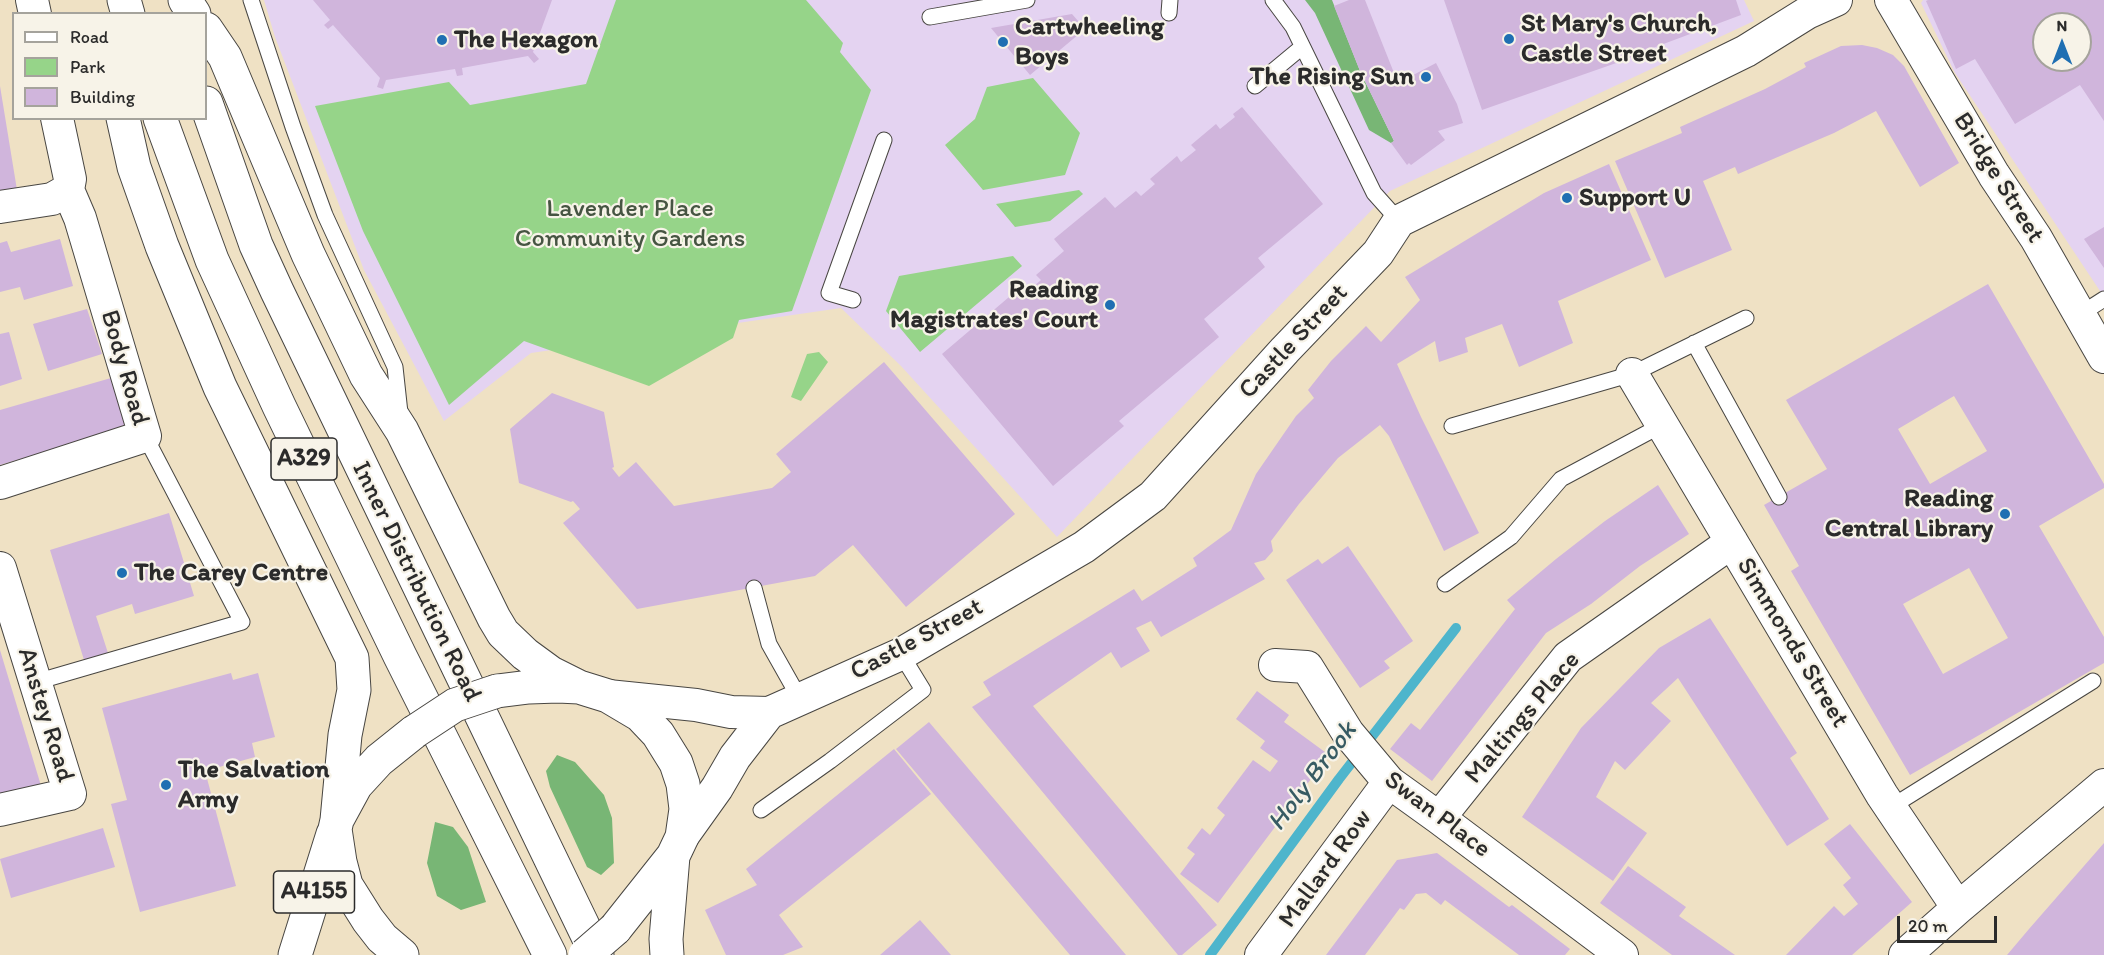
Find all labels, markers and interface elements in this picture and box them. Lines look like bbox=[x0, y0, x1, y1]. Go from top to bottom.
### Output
place label: St Mary's Church, Castle Street bbox=[1521, 8, 1717, 70]
place label: Cartwheeling Boys bbox=[1015, 11, 1164, 72]
legend bbox=[12, 12, 207, 120]
north arrow bbox=[2032, 12, 2092, 72]
text: N bbox=[2057, 16, 2067, 35]
place label: The Hexagon bbox=[454, 24, 598, 56]
text: Road bbox=[70, 26, 109, 48]
marker: St Mary's Church, Castle Street bbox=[1502, 32, 1516, 46]
marker: The Hexagon bbox=[435, 33, 449, 47]
marker: Cartwheeling Boys bbox=[996, 35, 1010, 49]
text: Park bbox=[70, 56, 105, 78]
place label: The Rising Sun bbox=[1250, 61, 1414, 93]
marker: The Rising Sun bbox=[1419, 70, 1433, 84]
text: Building bbox=[70, 86, 135, 108]
street label: Bridge Street bbox=[1946, 107, 2050, 249]
place label: Support U bbox=[1579, 182, 1691, 214]
marker: Support U bbox=[1560, 191, 1574, 205]
park label: Lavender Place Community Gardens bbox=[515, 193, 745, 255]
place label: Reading Magistrates' Court bbox=[890, 274, 1098, 336]
street label: Castle Street bbox=[1233, 278, 1355, 406]
marker: Reading Magistrates' Court bbox=[1103, 298, 1117, 312]
street label: Body Road bbox=[93, 307, 155, 429]
road number: A329 bbox=[271, 438, 337, 480]
street label: Inner Distribution Road bbox=[344, 457, 488, 707]
place label: Reading Central Library bbox=[1825, 483, 1993, 544]
marker: Reading Central Library bbox=[1998, 507, 2012, 521]
street label: Simmonds Street bbox=[1729, 552, 1855, 734]
place label: The Carey Centre bbox=[134, 557, 328, 589]
marker: The Carey Centre bbox=[115, 566, 129, 580]
street label: Castle Street bbox=[845, 592, 989, 688]
street label: Anstey Road bbox=[10, 644, 80, 786]
street label: Maltings Place bbox=[1459, 645, 1587, 791]
water label: Holy Brook bbox=[1261, 716, 1365, 838]
place label: The Salvation Army bbox=[178, 754, 330, 816]
street label: Swan Place bbox=[1378, 765, 1496, 865]
marker: The Salvation Army bbox=[159, 778, 173, 792]
street label: Mallard Row bbox=[1273, 804, 1379, 934]
road number: A4155 bbox=[274, 871, 354, 913]
scale bar bbox=[1900, 904, 2000, 942]
text: 20 m bbox=[1908, 915, 1948, 937]

